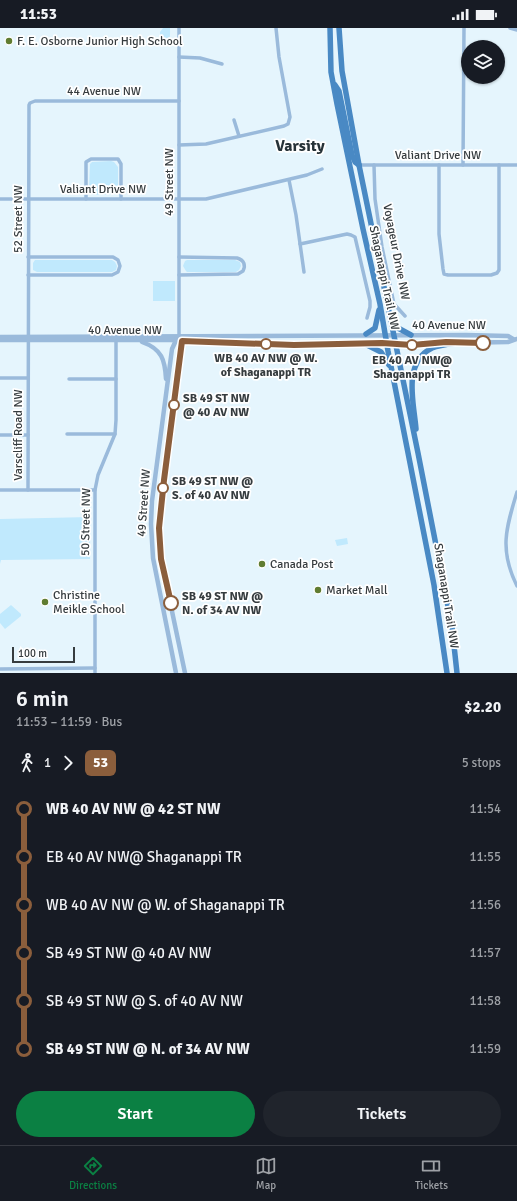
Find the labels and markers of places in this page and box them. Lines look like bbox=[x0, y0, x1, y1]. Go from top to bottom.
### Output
place label: F. E. Osborne Junior High School bbox=[17, 34, 183, 49]
marker: F. E. Osborne Junior High School bbox=[4, 36, 14, 46]
unlabelled marker bbox=[475, 335, 491, 351]
marker: WB 40 AV NW @ W. of Shaganappi TR bbox=[260, 338, 272, 350]
marker: EB 40 AV NW@ Shaganappi TR bbox=[406, 339, 418, 351]
place label: WB 40 AV NW @ W. of Shaganappi TR bbox=[214, 351, 318, 380]
place label: EB 40 AV NW@ Shaganappi TR bbox=[372, 353, 452, 382]
place label: SB 49 ST NW @ 40 AV NW bbox=[183, 391, 250, 420]
marker: SB 49 ST NW @ 40 AV NW bbox=[168, 399, 180, 411]
place label: SB 49 ST NW @ S. of 40 AV NW bbox=[172, 474, 253, 503]
marker: SB 49 ST NW @ S. of 40 AV NW bbox=[157, 482, 169, 494]
place label: Canada Post bbox=[270, 557, 333, 572]
marker: Canada Post bbox=[257, 559, 267, 569]
place label: Market Mall bbox=[326, 583, 388, 598]
marker: Market Mall bbox=[313, 585, 323, 595]
place label: Christine Meikle School bbox=[53, 588, 125, 617]
place label: SB 49 ST NW @ N. of 34 AV NW bbox=[182, 589, 263, 618]
marker: SB 49 ST NW @ N. of 34 AV NW bbox=[163, 595, 179, 611]
marker: Christine Meikle School bbox=[40, 597, 50, 607]

